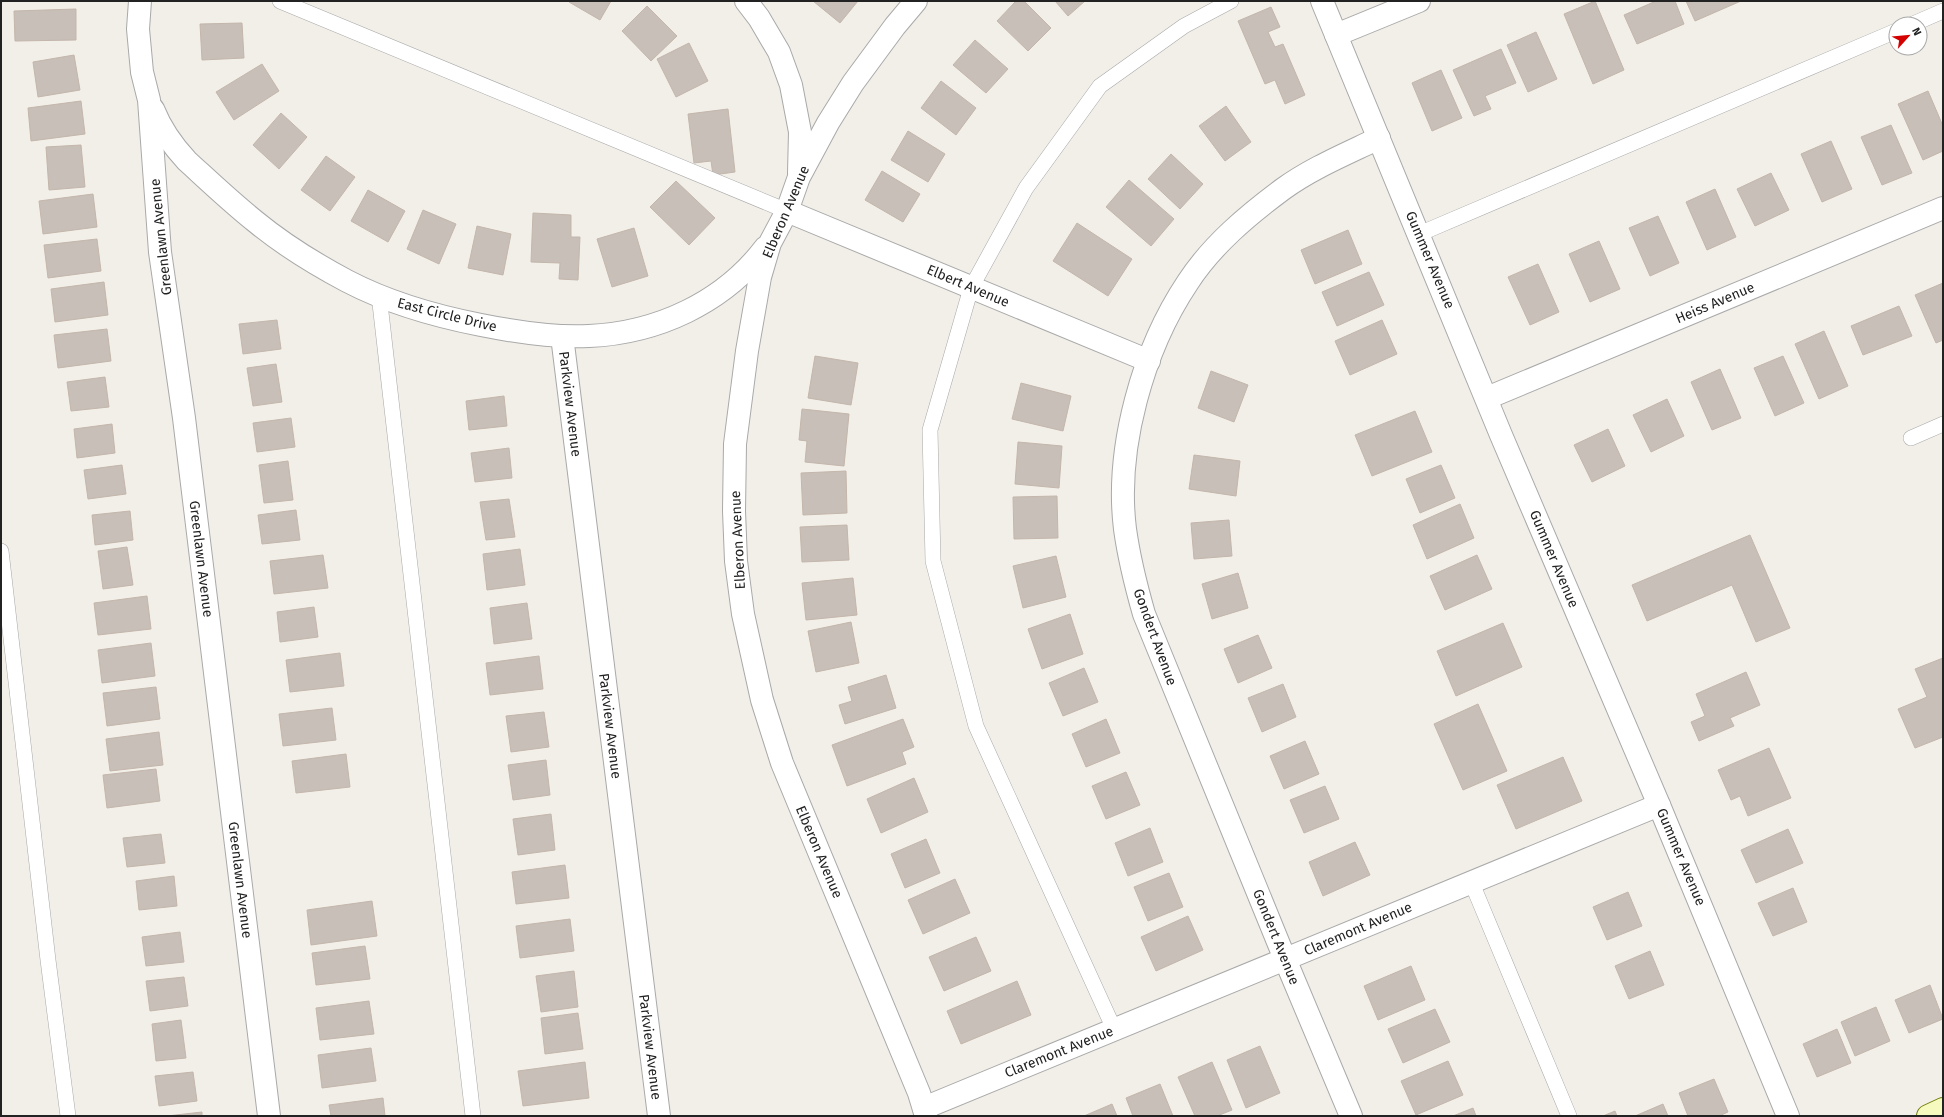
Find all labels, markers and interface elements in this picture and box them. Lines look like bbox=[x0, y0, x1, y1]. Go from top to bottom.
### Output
north arrow bbox=[1888, 16, 1928, 56]
text: N bbox=[1909, 25, 1924, 38]
street label: Elberon Avenue bbox=[759, 163, 813, 261]
street label: Greenlawn Avenue bbox=[146, 178, 176, 296]
street label: Gummer Avenue bbox=[1402, 209, 1458, 311]
street label: Elbert Avenue bbox=[924, 261, 1012, 311]
street label: Heiss Avenue bbox=[1673, 279, 1757, 327]
street label: East Circle Drive bbox=[396, 294, 498, 336]
street label: Parkview Avenue bbox=[555, 350, 585, 458]
street label: Elberon Avenue bbox=[727, 490, 749, 590]
street label: Greenlawn Avenue bbox=[185, 500, 217, 618]
street label: Gummer Avenue bbox=[1526, 508, 1582, 610]
street label: Gondert Avenue bbox=[1130, 586, 1180, 688]
street label: Parkview Avenue bbox=[595, 672, 625, 780]
street label: Elberon Avenue bbox=[792, 803, 846, 901]
street label: Gummer Avenue bbox=[1653, 806, 1709, 908]
street label: Greenlawn Avenue bbox=[224, 821, 256, 939]
street label: Gondert Avenue bbox=[1249, 887, 1303, 987]
street label: Claremont Avenue bbox=[1301, 899, 1415, 959]
street label: Parkview Avenue bbox=[635, 993, 665, 1101]
street label: Claremont Avenue bbox=[1002, 1022, 1116, 1082]

